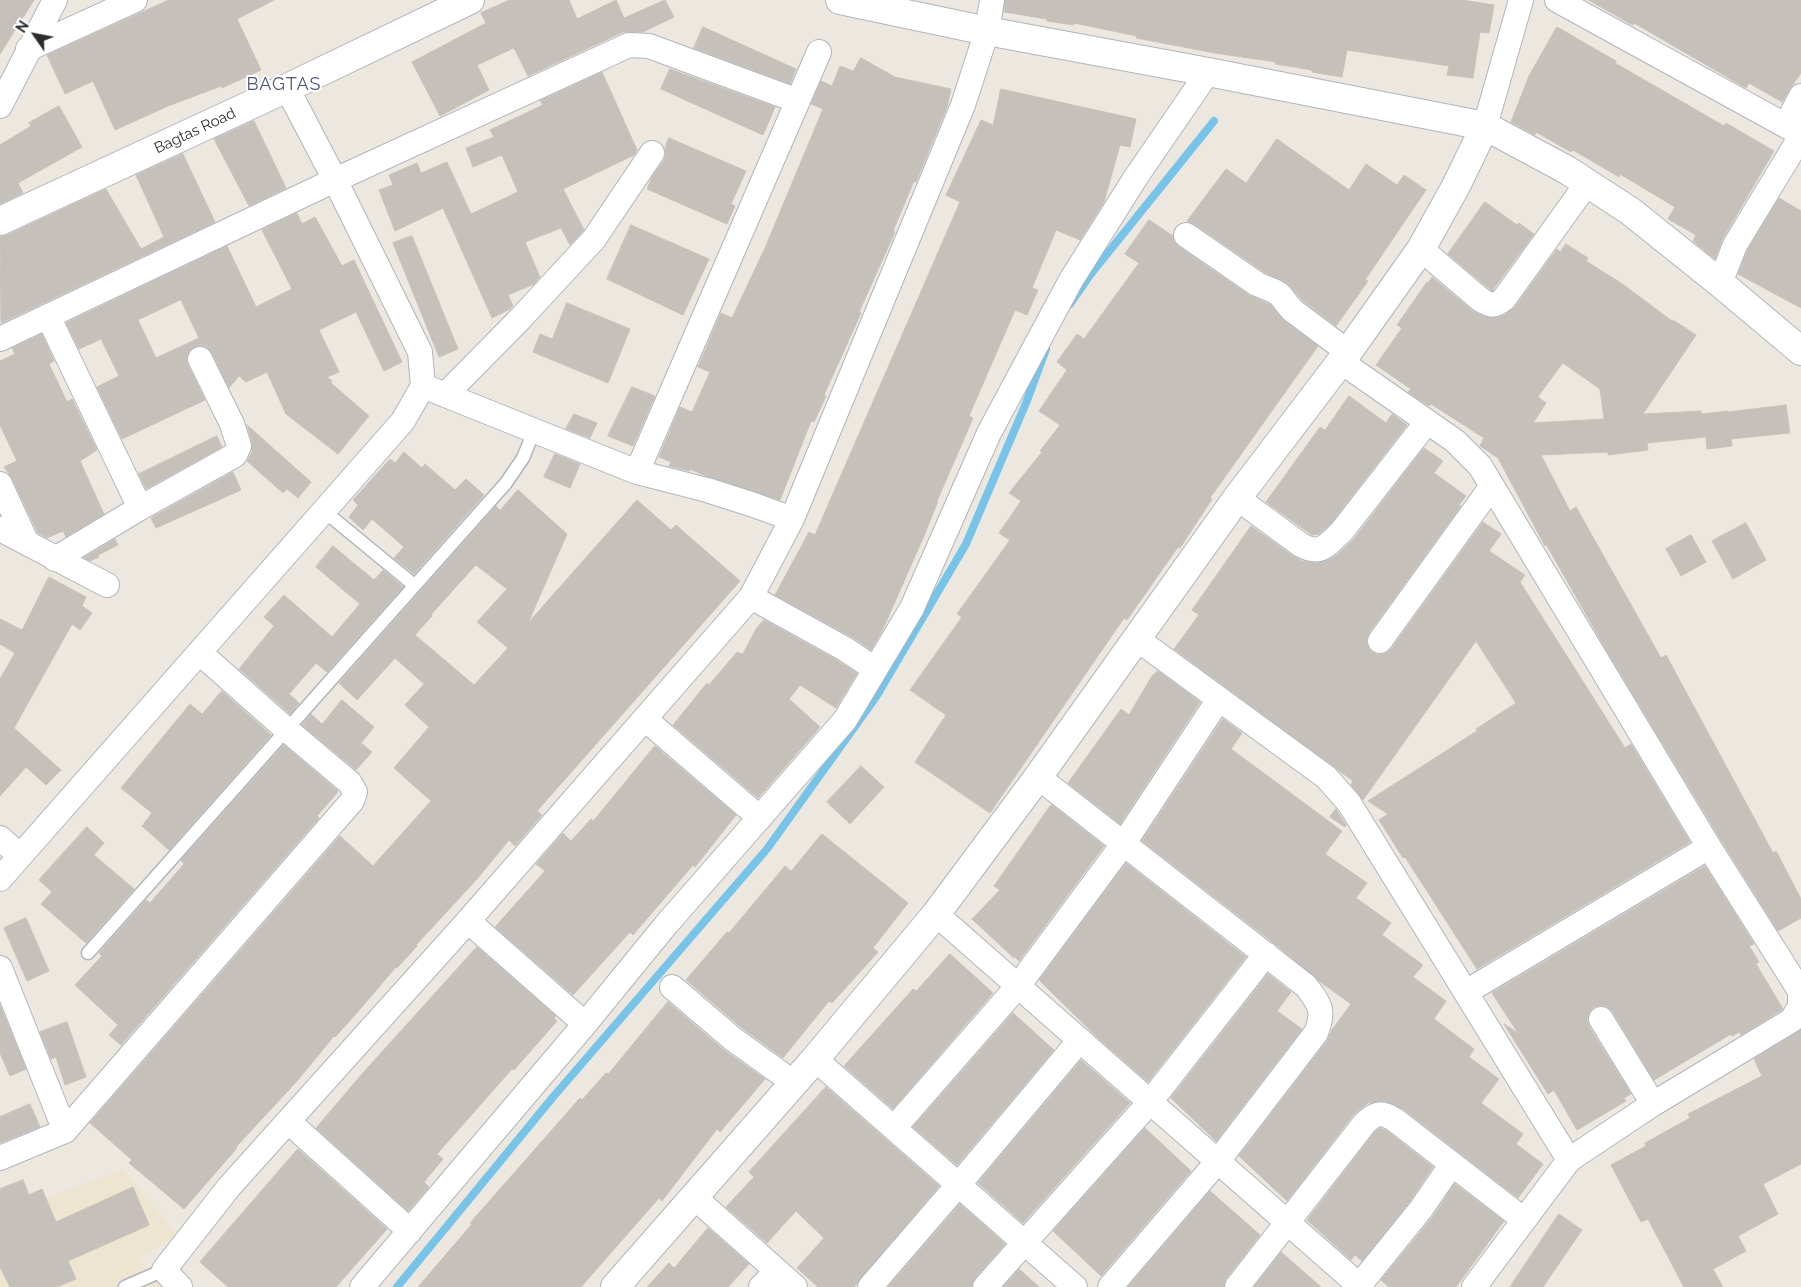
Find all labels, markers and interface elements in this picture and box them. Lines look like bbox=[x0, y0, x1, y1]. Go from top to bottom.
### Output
north arrow bbox=[10, 10, 60, 60]
text: N bbox=[13, 18, 32, 36]
district label: BAGTAS bbox=[246, 74, 322, 96]
street label: Bagtas Road bbox=[151, 104, 239, 158]

